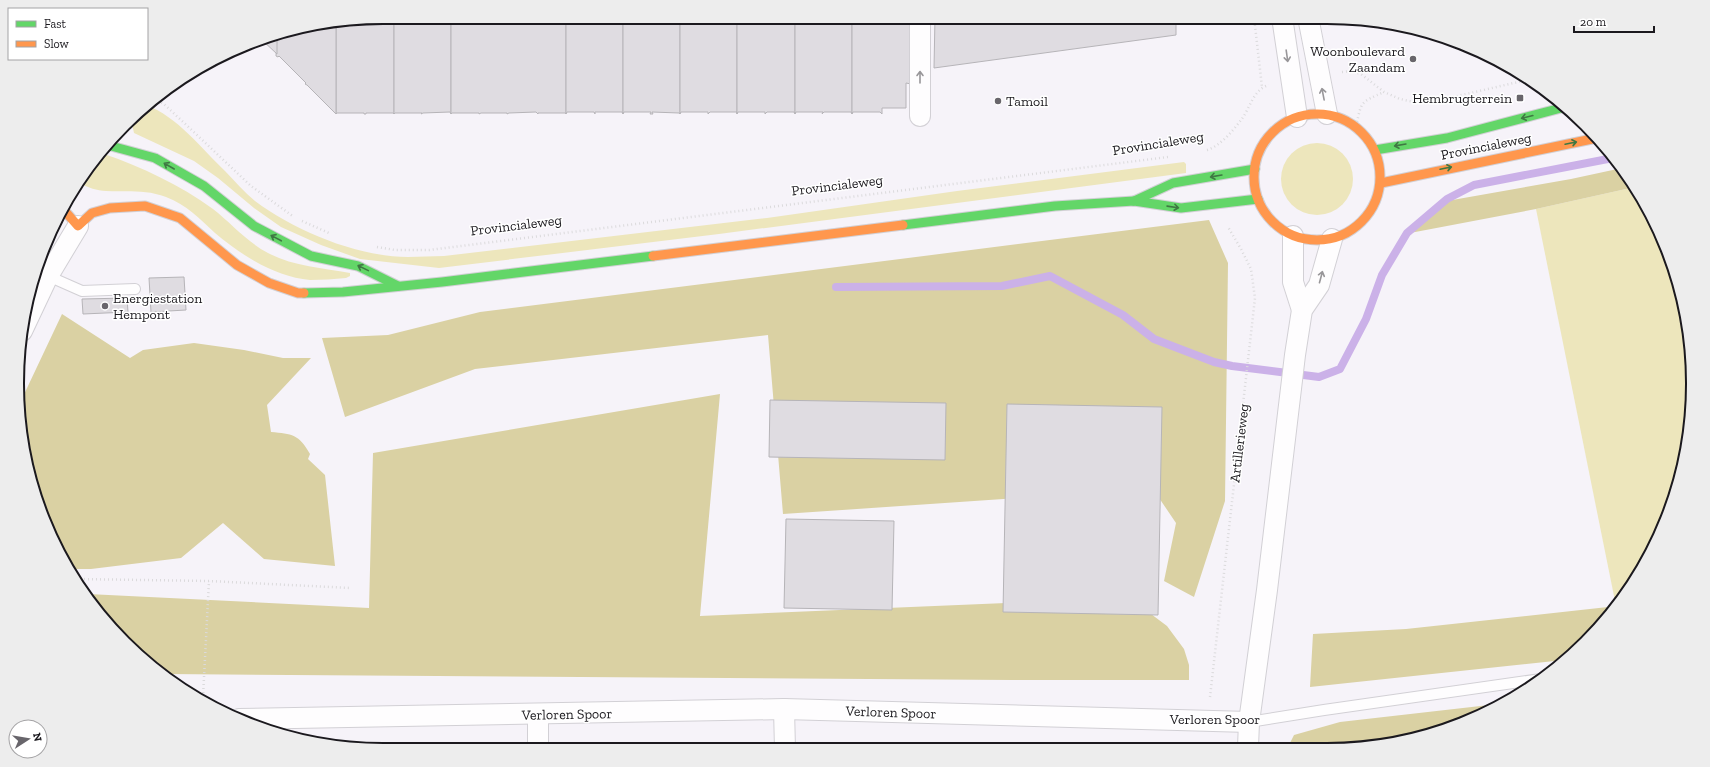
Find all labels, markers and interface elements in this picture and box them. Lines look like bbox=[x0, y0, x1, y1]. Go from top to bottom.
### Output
legend bbox=[8, 8, 148, 60]
scale bar bbox=[1574, 8, 1654, 34]
text: 20 m bbox=[1580, 15, 1607, 29]
text: Fast bbox=[44, 17, 67, 31]
text: Slow bbox=[44, 37, 70, 51]
place label: Woonboulevard Zaandam bbox=[1310, 43, 1405, 76]
one-way arrow bbox=[1283, 49, 1291, 62]
marker: Woonboulevard Zaandam bbox=[1408, 54, 1418, 64]
one-way arrow bbox=[916, 71, 924, 84]
one-way arrow bbox=[1319, 88, 1327, 101]
place label: Hembrugterrein bbox=[1412, 90, 1512, 107]
place label: Tamoil bbox=[1006, 93, 1048, 110]
marker: Hembrugterrein bbox=[1515, 93, 1525, 103]
marker: Tamoil bbox=[993, 96, 1003, 106]
one-way arrow bbox=[1521, 114, 1534, 121]
street label: Provincialeweg bbox=[1111, 128, 1205, 159]
street label: Provincialeweg bbox=[1439, 129, 1533, 164]
one-way arrow bbox=[1564, 139, 1577, 147]
one-way arrow bbox=[1394, 142, 1407, 150]
one-way arrow bbox=[163, 161, 175, 169]
one-way arrow bbox=[1439, 164, 1452, 172]
street label: Provincialeweg bbox=[790, 171, 884, 200]
one-way arrow bbox=[1210, 172, 1223, 180]
one-way arrow bbox=[1166, 203, 1179, 211]
street label: Provincialeweg bbox=[469, 211, 563, 240]
one-way arrow bbox=[270, 233, 282, 241]
one-way arrow bbox=[358, 264, 370, 272]
one-way arrow bbox=[1318, 271, 1326, 284]
place label: Energiestation Hempont bbox=[113, 290, 202, 323]
marker: Energiestation Hempont bbox=[100, 301, 110, 311]
street label: Artillerieweg bbox=[1226, 402, 1253, 483]
street label: Verloren Spoor bbox=[844, 702, 937, 723]
street label: Verloren Spoor bbox=[521, 705, 613, 724]
street label: Verloren Spoor bbox=[1169, 711, 1260, 728]
north arrow bbox=[8, 719, 48, 759]
text: N bbox=[30, 732, 45, 743]

